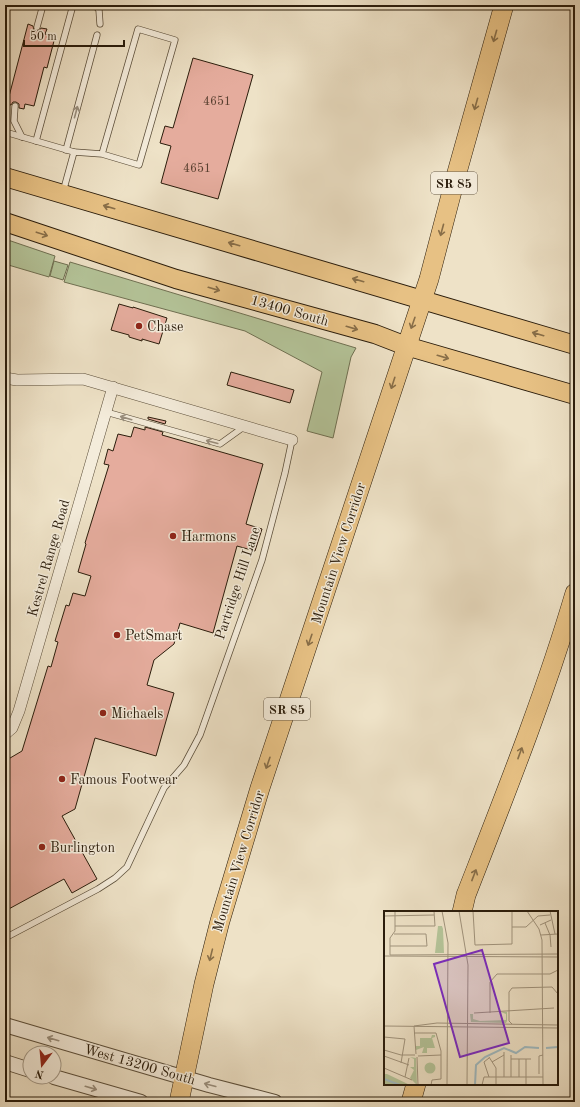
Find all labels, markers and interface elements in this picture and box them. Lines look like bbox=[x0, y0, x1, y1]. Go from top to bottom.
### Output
scale bar bbox=[24, 22, 124, 48]
one-way arrow bbox=[491, 29, 498, 42]
text: 50 m bbox=[30, 30, 57, 43]
house number: 4651 bbox=[203, 95, 231, 108]
one-way arrow bbox=[472, 98, 479, 111]
one-way arrow bbox=[73, 106, 80, 119]
house number: 4651 bbox=[183, 162, 211, 175]
road number: SR 85 bbox=[431, 172, 477, 194]
one-way arrow bbox=[103, 203, 116, 210]
one-way arrow bbox=[437, 223, 445, 236]
one-way arrow bbox=[36, 231, 48, 239]
one-way arrow bbox=[227, 240, 240, 247]
one-way arrow bbox=[352, 276, 365, 283]
one-way arrow bbox=[207, 286, 220, 293]
street label: 13400 South bbox=[249, 293, 331, 329]
one-way arrow bbox=[409, 316, 417, 328]
place label: Chase bbox=[147, 320, 183, 334]
marker: Chase bbox=[134, 321, 144, 331]
one-way arrow bbox=[346, 325, 359, 332]
one-way arrow bbox=[531, 330, 544, 337]
one-way arrow bbox=[436, 354, 449, 361]
one-way arrow bbox=[389, 377, 397, 389]
one-way arrow bbox=[120, 414, 133, 421]
one-way arrow bbox=[206, 437, 219, 445]
street label: Mountain View Corridor bbox=[309, 481, 368, 626]
street label: Kestrel Range Road bbox=[25, 498, 72, 619]
street label: Partridge Hill Lane bbox=[213, 525, 263, 641]
place label: Harmons bbox=[181, 530, 236, 544]
marker: Harmons bbox=[168, 531, 178, 541]
place label: PetSmart bbox=[125, 629, 183, 643]
marker: PetSmart bbox=[112, 630, 122, 640]
one-way arrow bbox=[306, 633, 313, 646]
road number: SR 85 bbox=[264, 698, 310, 720]
place label: Michaels bbox=[111, 707, 163, 721]
marker: Michaels bbox=[98, 708, 108, 718]
one-way arrow bbox=[517, 748, 525, 760]
one-way arrow bbox=[264, 757, 272, 769]
place label: Famous Footwear bbox=[70, 773, 178, 787]
marker: Famous Footwear bbox=[57, 774, 67, 784]
street label: Mountain View Corridor bbox=[211, 788, 267, 934]
place label: Burlington bbox=[50, 841, 115, 855]
marker: Burlington bbox=[37, 842, 47, 852]
one-way arrow bbox=[471, 870, 479, 882]
inset map bbox=[384, 911, 558, 1085]
one-way arrow bbox=[207, 948, 215, 961]
one-way arrow bbox=[47, 1035, 60, 1042]
street label: West 13200 South bbox=[82, 1042, 197, 1088]
north arrow bbox=[22, 1045, 62, 1085]
text: N bbox=[34, 1067, 45, 1080]
one-way arrow bbox=[204, 1081, 217, 1088]
one-way arrow bbox=[85, 1084, 98, 1092]

